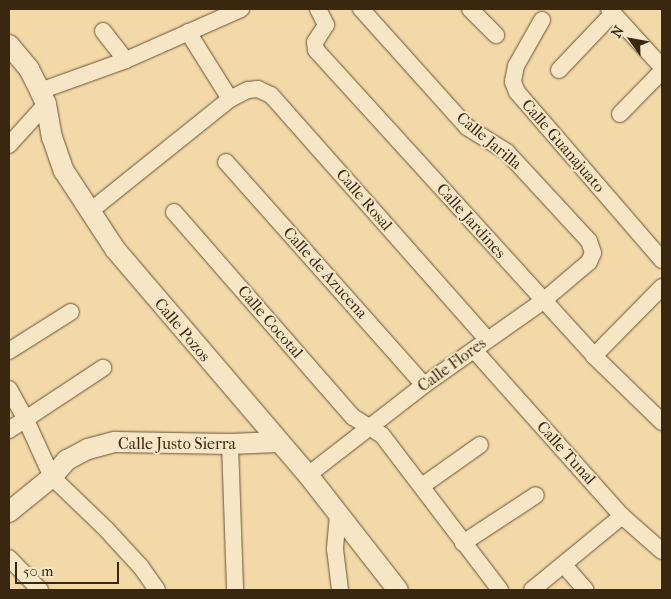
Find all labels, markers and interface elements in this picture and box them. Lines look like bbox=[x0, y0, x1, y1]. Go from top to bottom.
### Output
north arrow bbox=[606, 15, 656, 65]
text: N bbox=[608, 23, 628, 41]
street label: Calle Guanajuato bbox=[517, 96, 609, 196]
street label: Calle Jarilla bbox=[453, 108, 525, 174]
street label: Calle Rosal bbox=[332, 165, 396, 235]
street label: Calle Jardines bbox=[432, 180, 510, 262]
street label: Calle de Azucena bbox=[279, 223, 371, 323]
street label: Calle Cocotal bbox=[233, 282, 307, 362]
street label: Calle Pozos bbox=[150, 294, 214, 366]
street label: Calle Flores bbox=[414, 334, 490, 396]
street label: Calle Tunal bbox=[532, 417, 600, 489]
street label: Calle Justo Sierra bbox=[118, 434, 236, 454]
scale bar bbox=[18, 552, 121, 584]
text: 50 m bbox=[23, 562, 53, 580]

